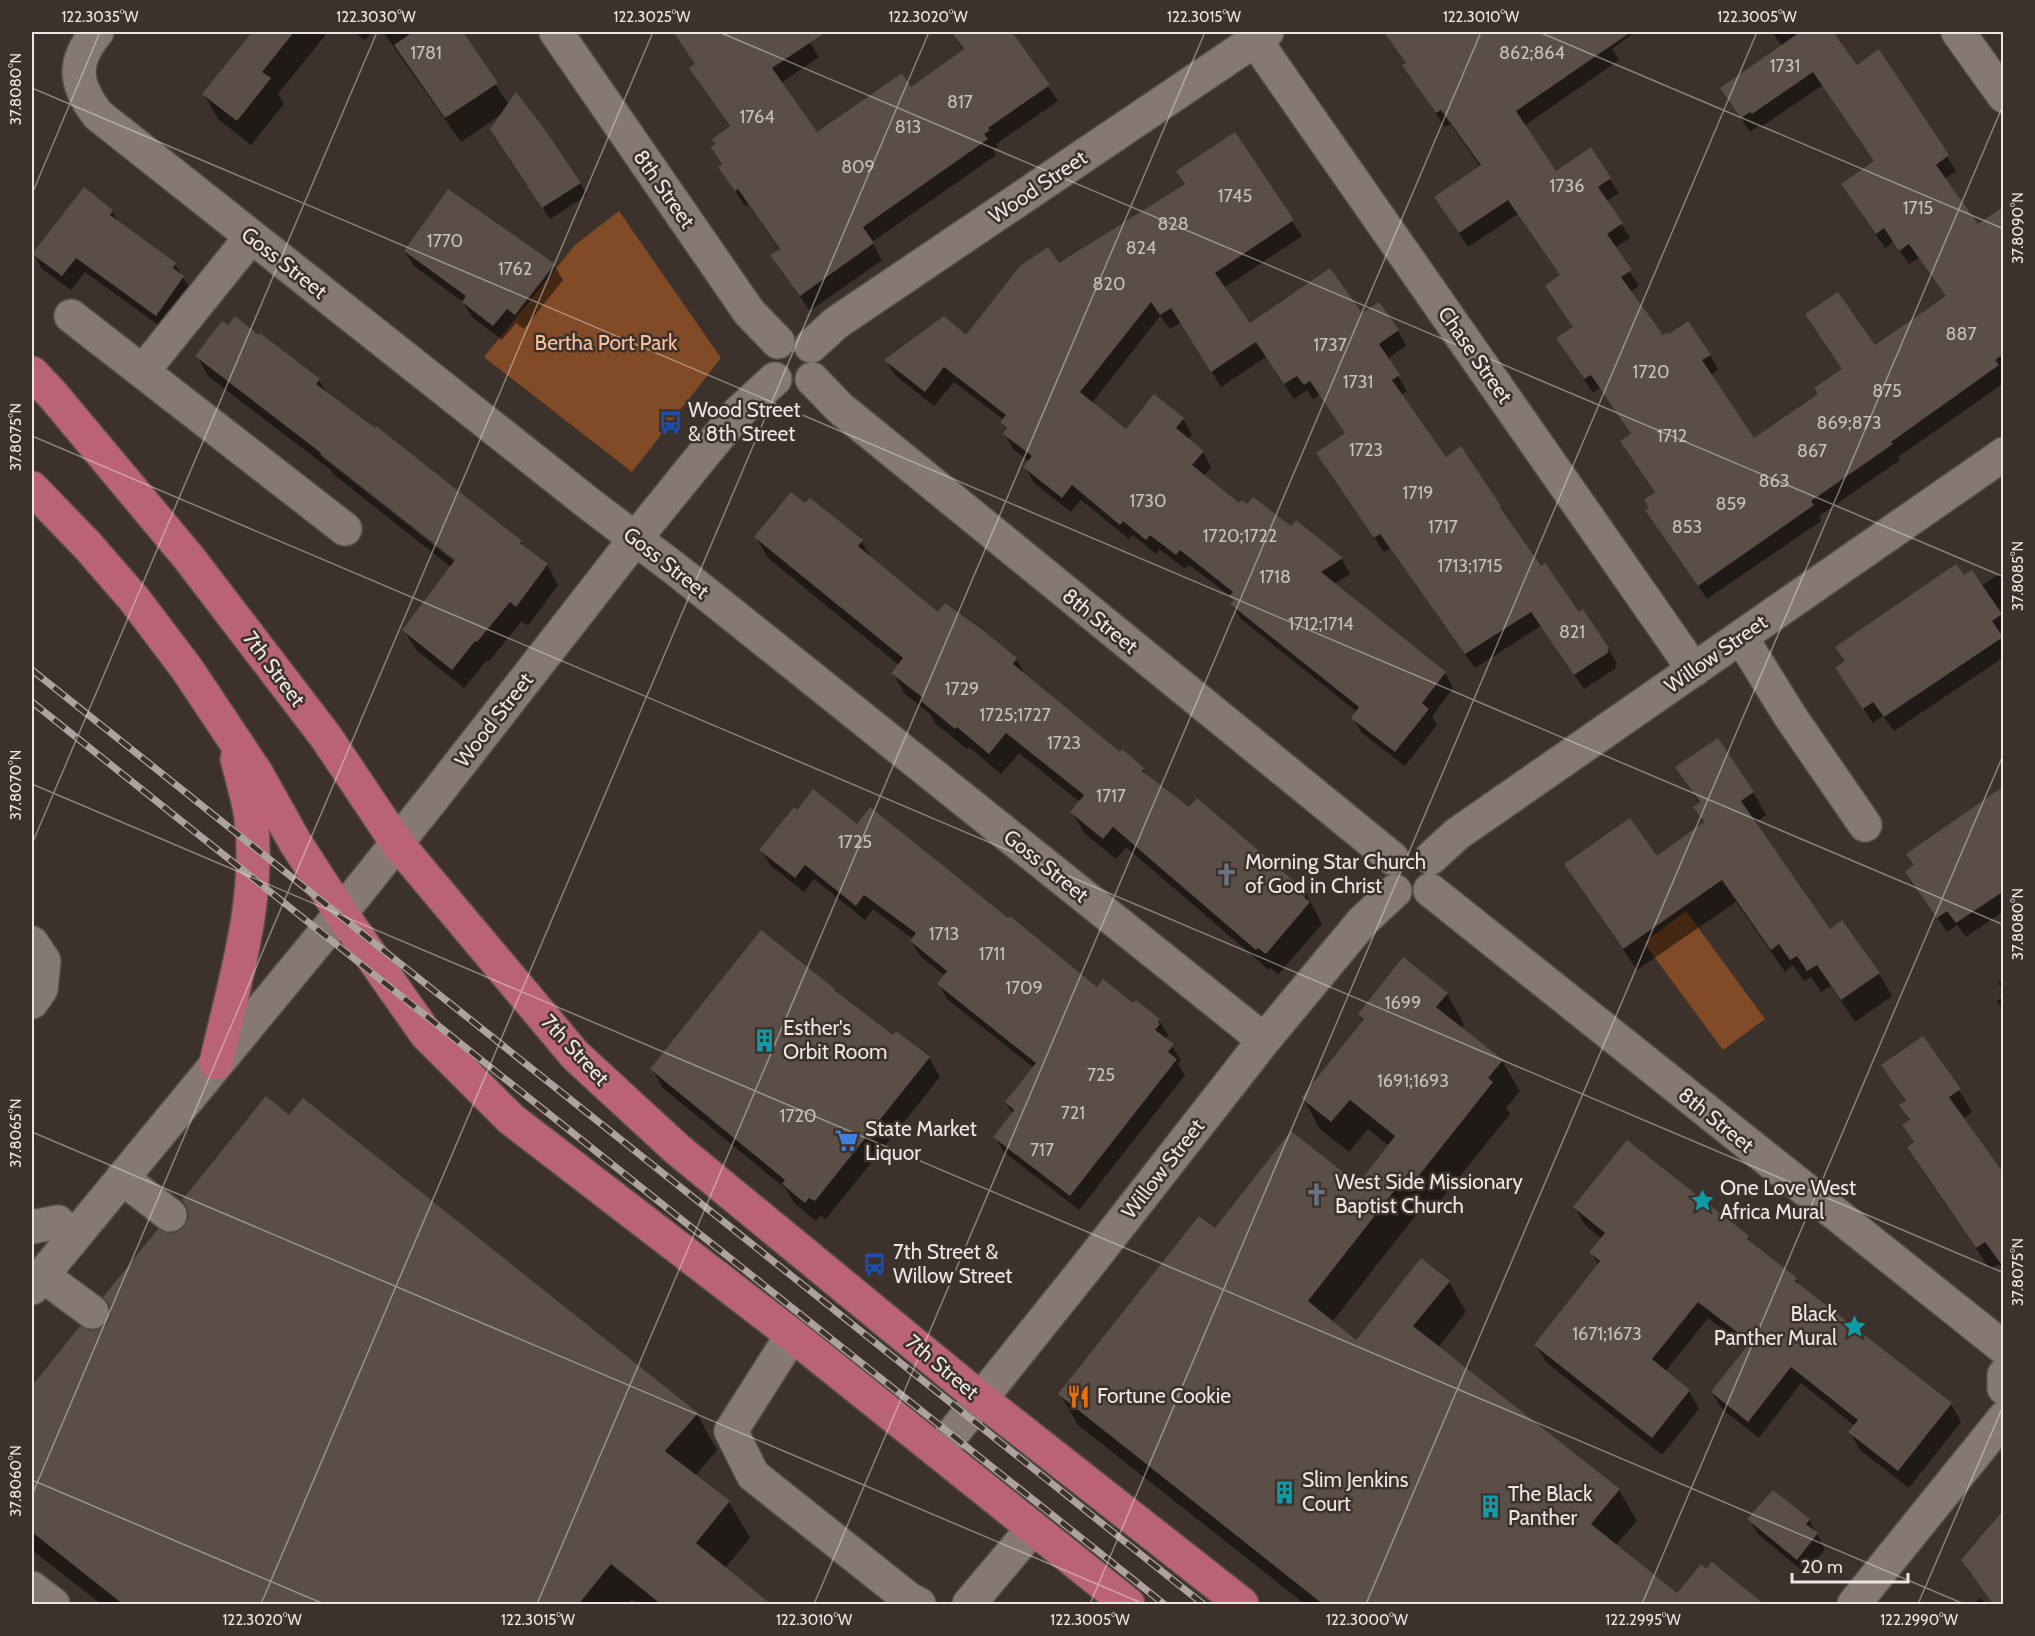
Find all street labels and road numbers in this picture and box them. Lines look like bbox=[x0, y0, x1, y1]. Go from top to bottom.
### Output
street label: 8th Street bbox=[628, 145, 700, 233]
street label: Wood Street bbox=[984, 145, 1091, 228]
street label: Goss Street bbox=[237, 221, 332, 304]
street label: Chase Street bbox=[1433, 301, 1518, 408]
street label: Goss Street bbox=[619, 521, 714, 604]
street label: 8th Street bbox=[1058, 583, 1143, 659]
street label: Willow Street bbox=[1660, 609, 1772, 698]
street label: 7th Street bbox=[238, 626, 311, 711]
street label: Wood Street bbox=[449, 668, 538, 772]
street label: Goss Street bbox=[999, 824, 1094, 907]
street label: 7th Street bbox=[536, 1009, 614, 1090]
street label: 8th Street bbox=[1674, 1082, 1759, 1158]
street label: Willow Street bbox=[1116, 1114, 1209, 1223]
street label: 7th Street bbox=[901, 1329, 984, 1404]

